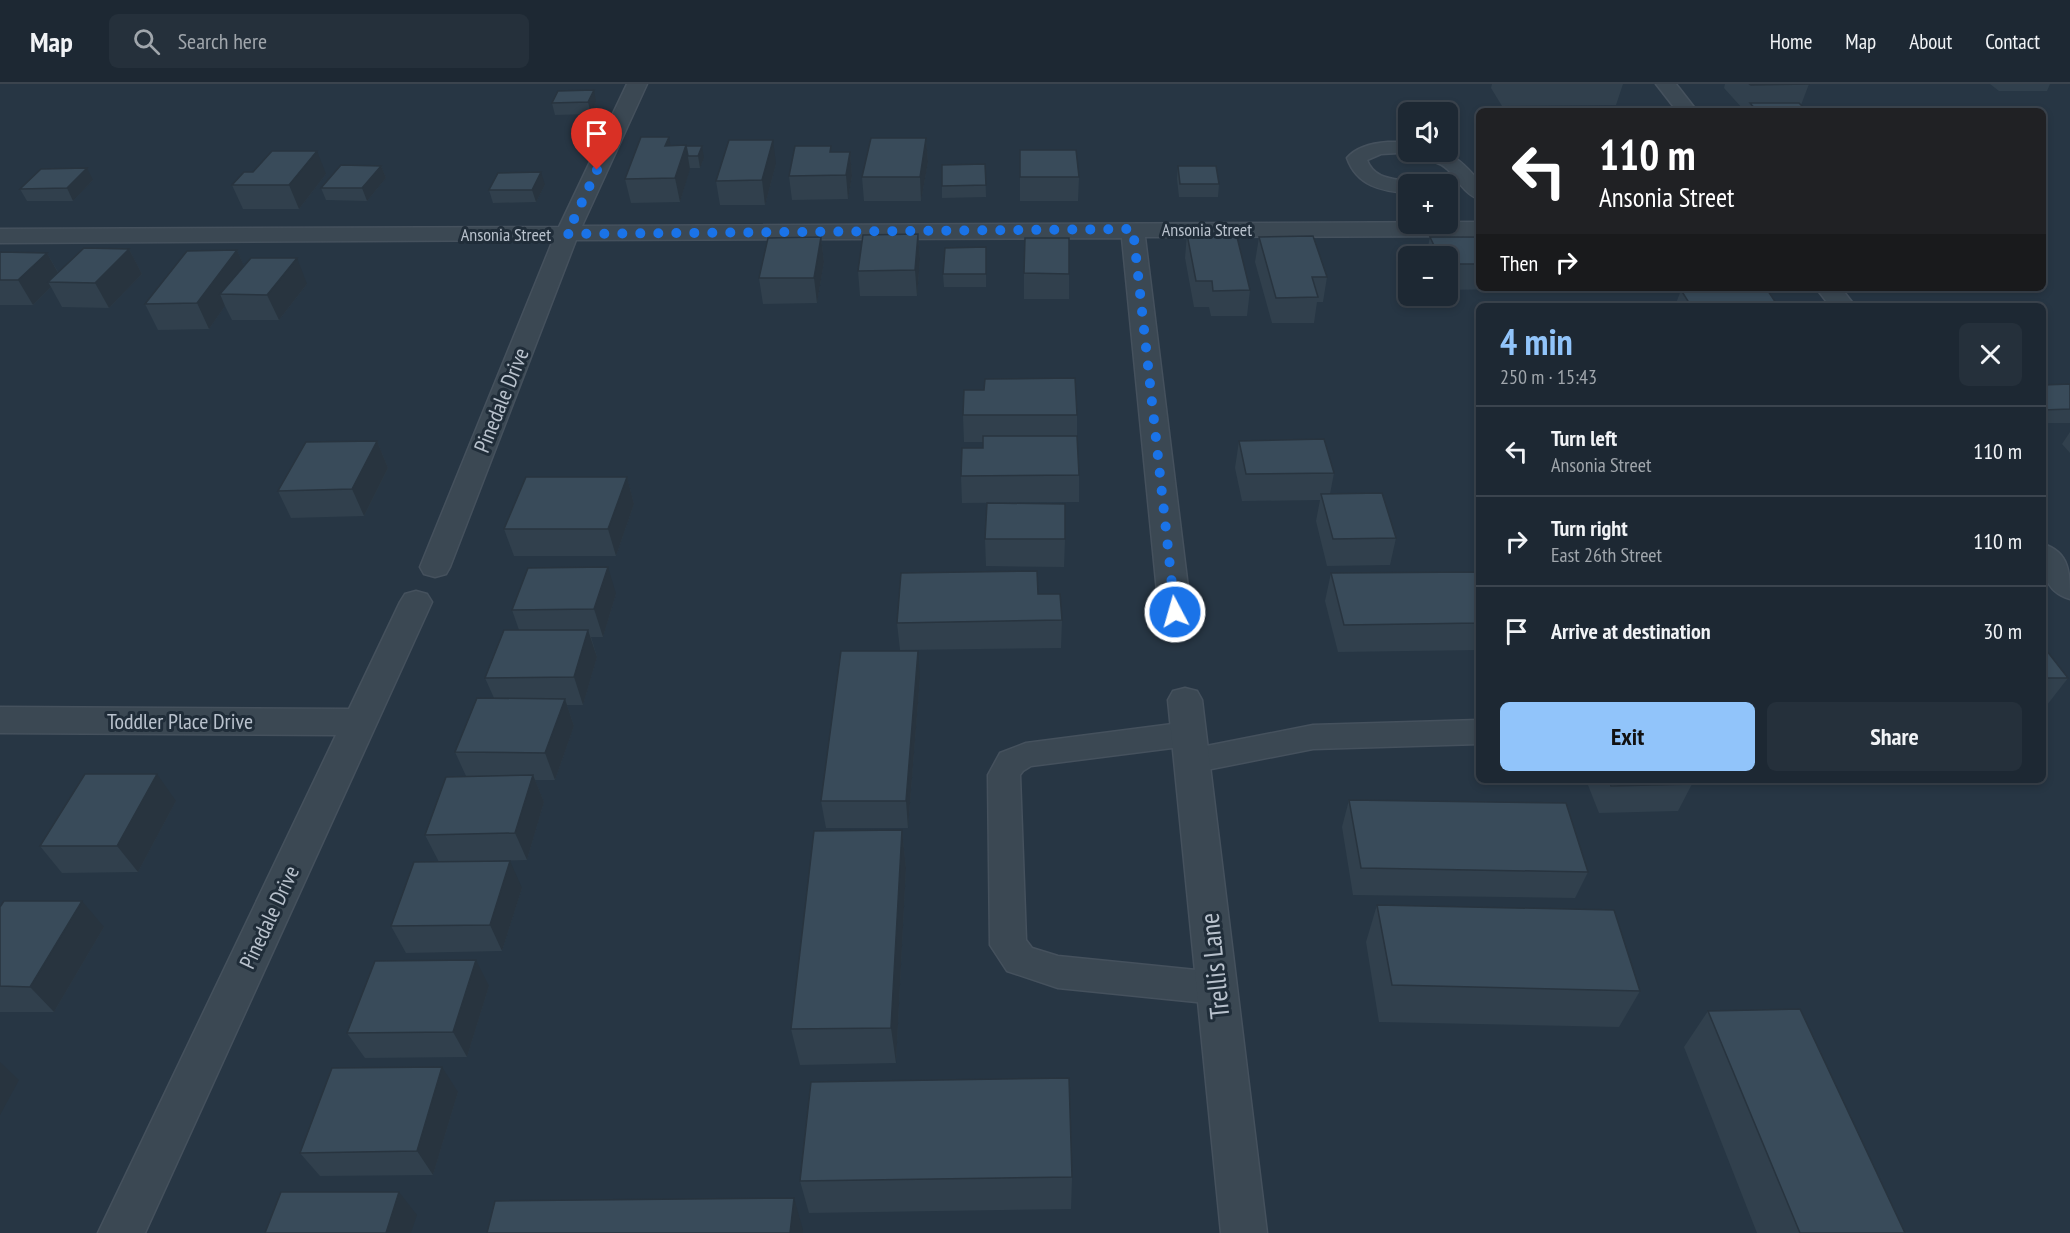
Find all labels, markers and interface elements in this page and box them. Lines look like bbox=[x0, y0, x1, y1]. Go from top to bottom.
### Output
search box bbox=[109, 14, 529, 68]
text: Map bbox=[30, 23, 73, 60]
icon: search bbox=[130, 25, 163, 58]
text: Search here bbox=[178, 27, 267, 55]
text: Home bbox=[1770, 28, 1812, 55]
text: Map bbox=[1845, 28, 1876, 55]
text: About bbox=[1909, 28, 1952, 55]
text: Contact bbox=[1985, 28, 2040, 55]
map controls bbox=[1398, 102, 1458, 306]
button: sound bbox=[1398, 102, 1458, 162]
pin bbox=[571, 108, 622, 170]
icon: arrive bbox=[580, 117, 613, 150]
text: 110 m bbox=[1599, 127, 1696, 182]
icon: left bbox=[1500, 132, 1578, 210]
button: + bbox=[1398, 174, 1458, 234]
text: Ansonia Street bbox=[1599, 180, 1735, 214]
street label: Ansonia Street bbox=[1162, 218, 1252, 241]
street label: Ansonia Street bbox=[461, 223, 551, 246]
button: − bbox=[1398, 246, 1458, 306]
icon: right bbox=[1550, 246, 1583, 279]
text: Then bbox=[1500, 249, 1538, 277]
text: 4 min bbox=[1500, 318, 1573, 365]
button: close bbox=[1959, 323, 2022, 386]
street label: Pinedale Drive bbox=[467, 343, 535, 457]
text: 250 m · 15:43 bbox=[1500, 364, 1597, 390]
text: Turn left bbox=[1551, 424, 1617, 452]
icon: left bbox=[1500, 435, 1533, 468]
text: 110 m bbox=[1973, 437, 2022, 465]
text: Ansonia Street bbox=[1551, 452, 1651, 478]
text: Turn right bbox=[1551, 514, 1628, 542]
icon: right bbox=[1500, 525, 1533, 558]
text: 110 m bbox=[1973, 527, 2022, 555]
text: East 26th Street bbox=[1551, 542, 1662, 568]
position arrow bbox=[1143, 580, 1207, 644]
icon: arrive bbox=[1500, 615, 1533, 648]
text: Arrive at destination bbox=[1551, 617, 1711, 645]
text: 30 m bbox=[1983, 617, 2022, 645]
button: Exit bbox=[1500, 702, 1755, 771]
button: Share bbox=[1767, 702, 2022, 771]
street label: Toddler Place Drive bbox=[107, 707, 253, 735]
street label: Pinedale Drive bbox=[233, 861, 305, 973]
street label: Trellis Lane bbox=[1192, 911, 1236, 1021]

